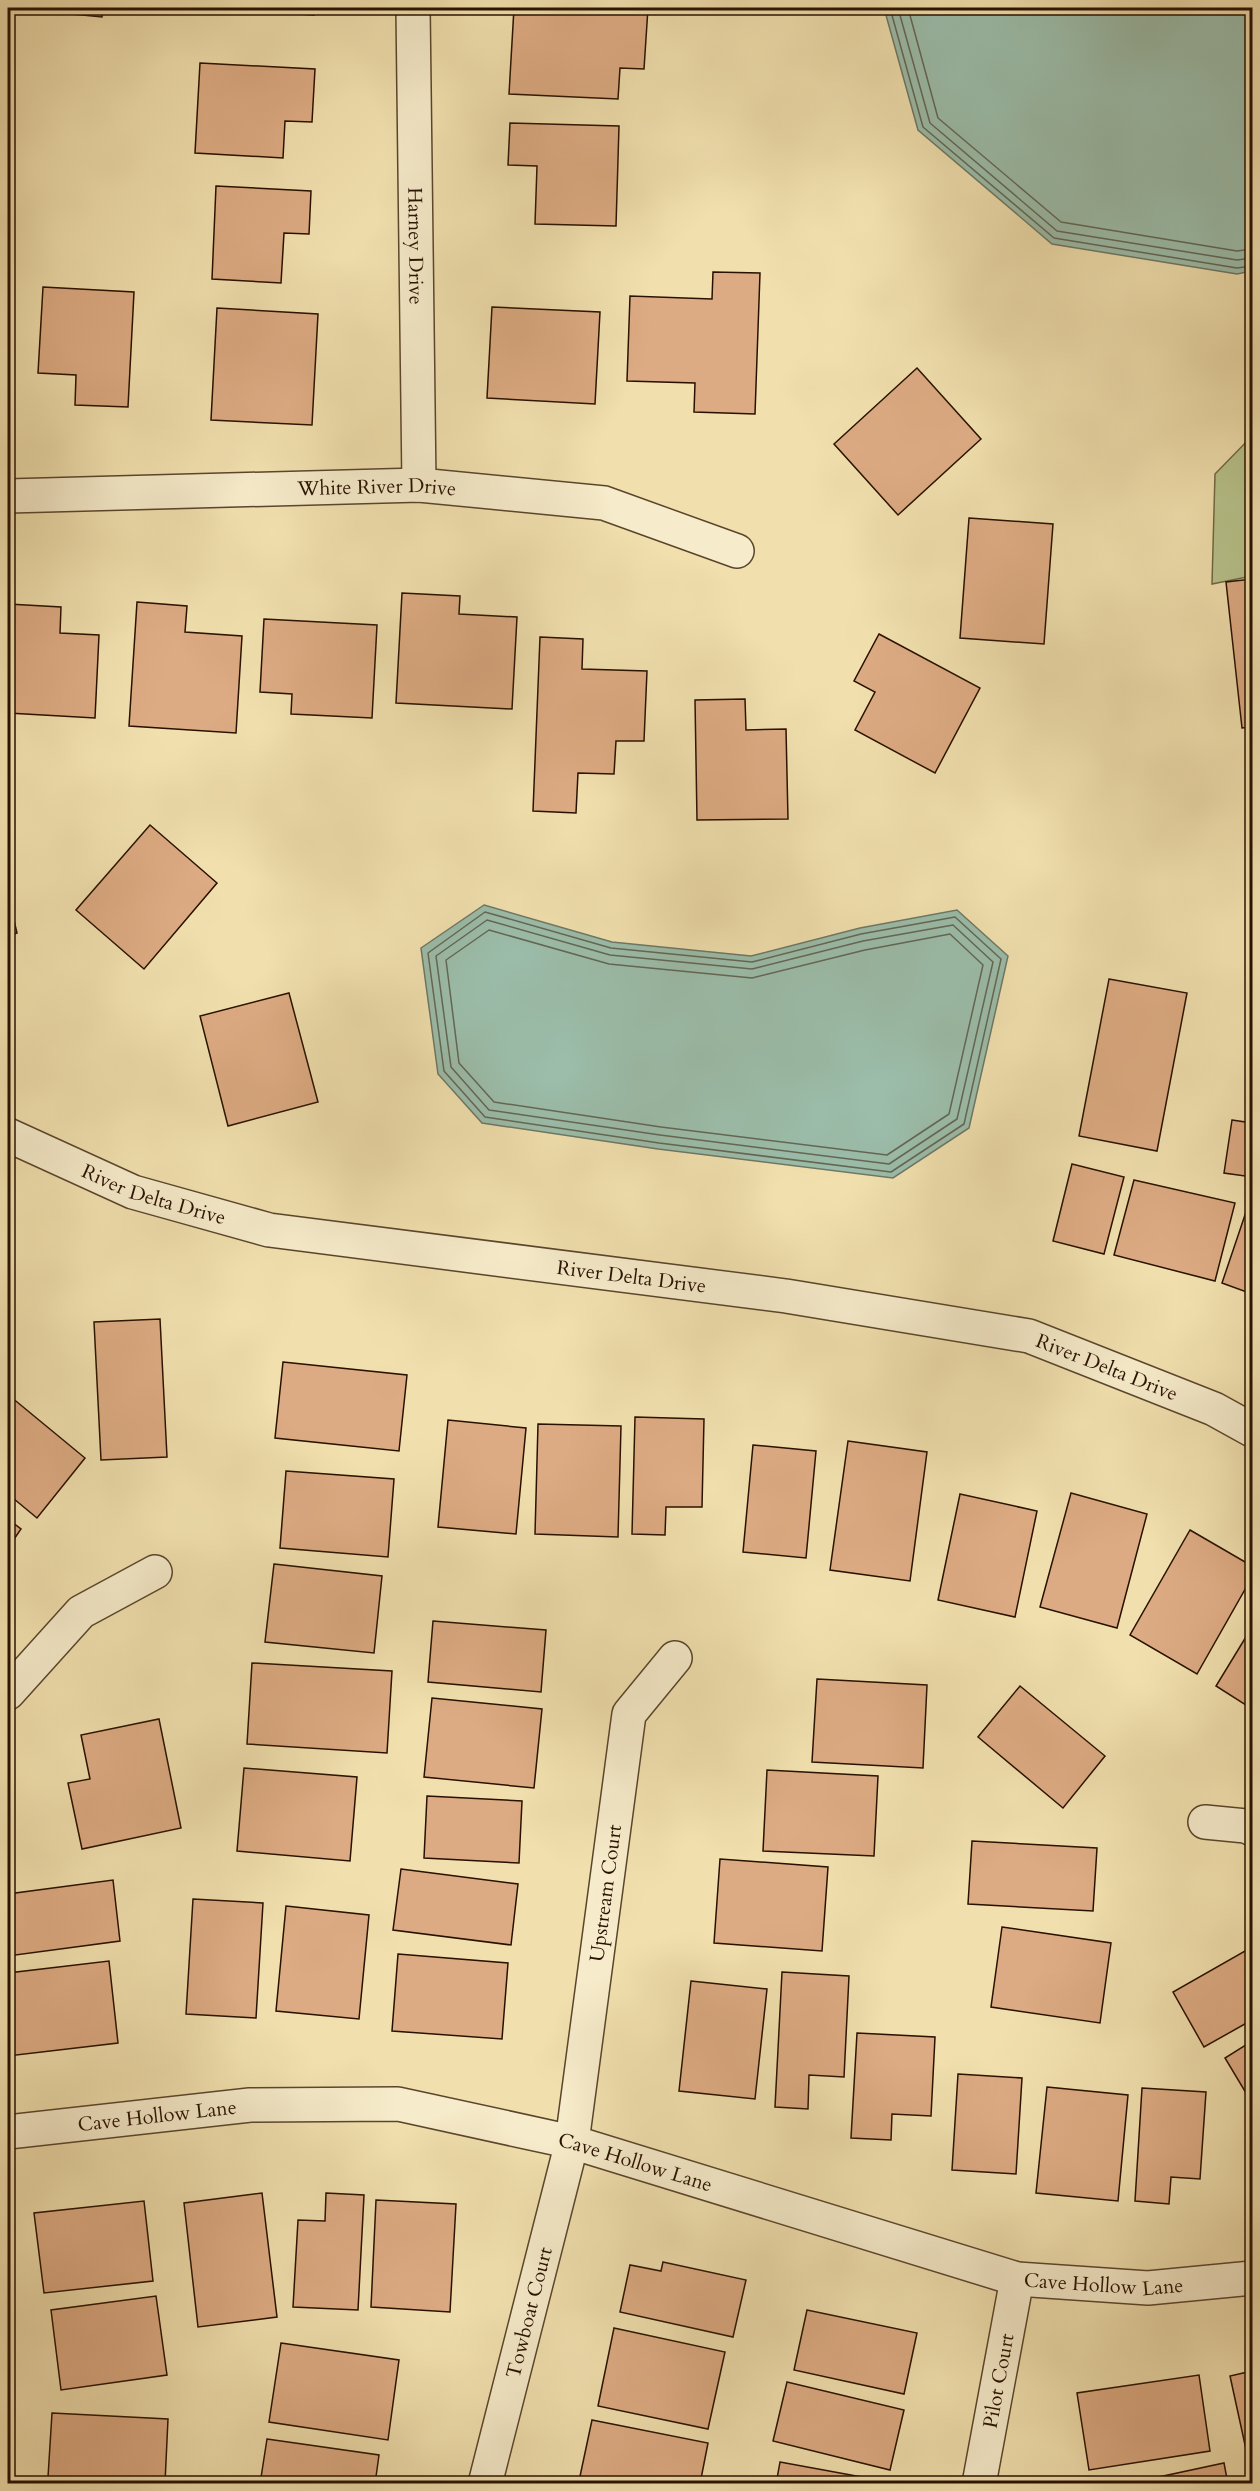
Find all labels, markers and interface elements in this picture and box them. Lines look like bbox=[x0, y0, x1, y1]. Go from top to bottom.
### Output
street label: Harney Drive bbox=[402, 187, 430, 305]
street label: White River Drive bbox=[296, 471, 458, 502]
street label: River Delta Drive bbox=[78, 1157, 229, 1231]
street label: River Delta Drive bbox=[555, 1253, 708, 1299]
street label: River Delta Drive bbox=[1032, 1327, 1182, 1407]
street label: Upstream Court bbox=[583, 1822, 628, 1963]
street label: Cave Hollow Lane bbox=[76, 2093, 238, 2138]
street label: Cave Hollow Lane bbox=[556, 2126, 716, 2198]
street label: Towboat Court bbox=[499, 2243, 558, 2381]
street label: Cave Hollow Lane bbox=[1023, 2266, 1184, 2302]
street label: Pilot Court bbox=[976, 2331, 1020, 2430]

